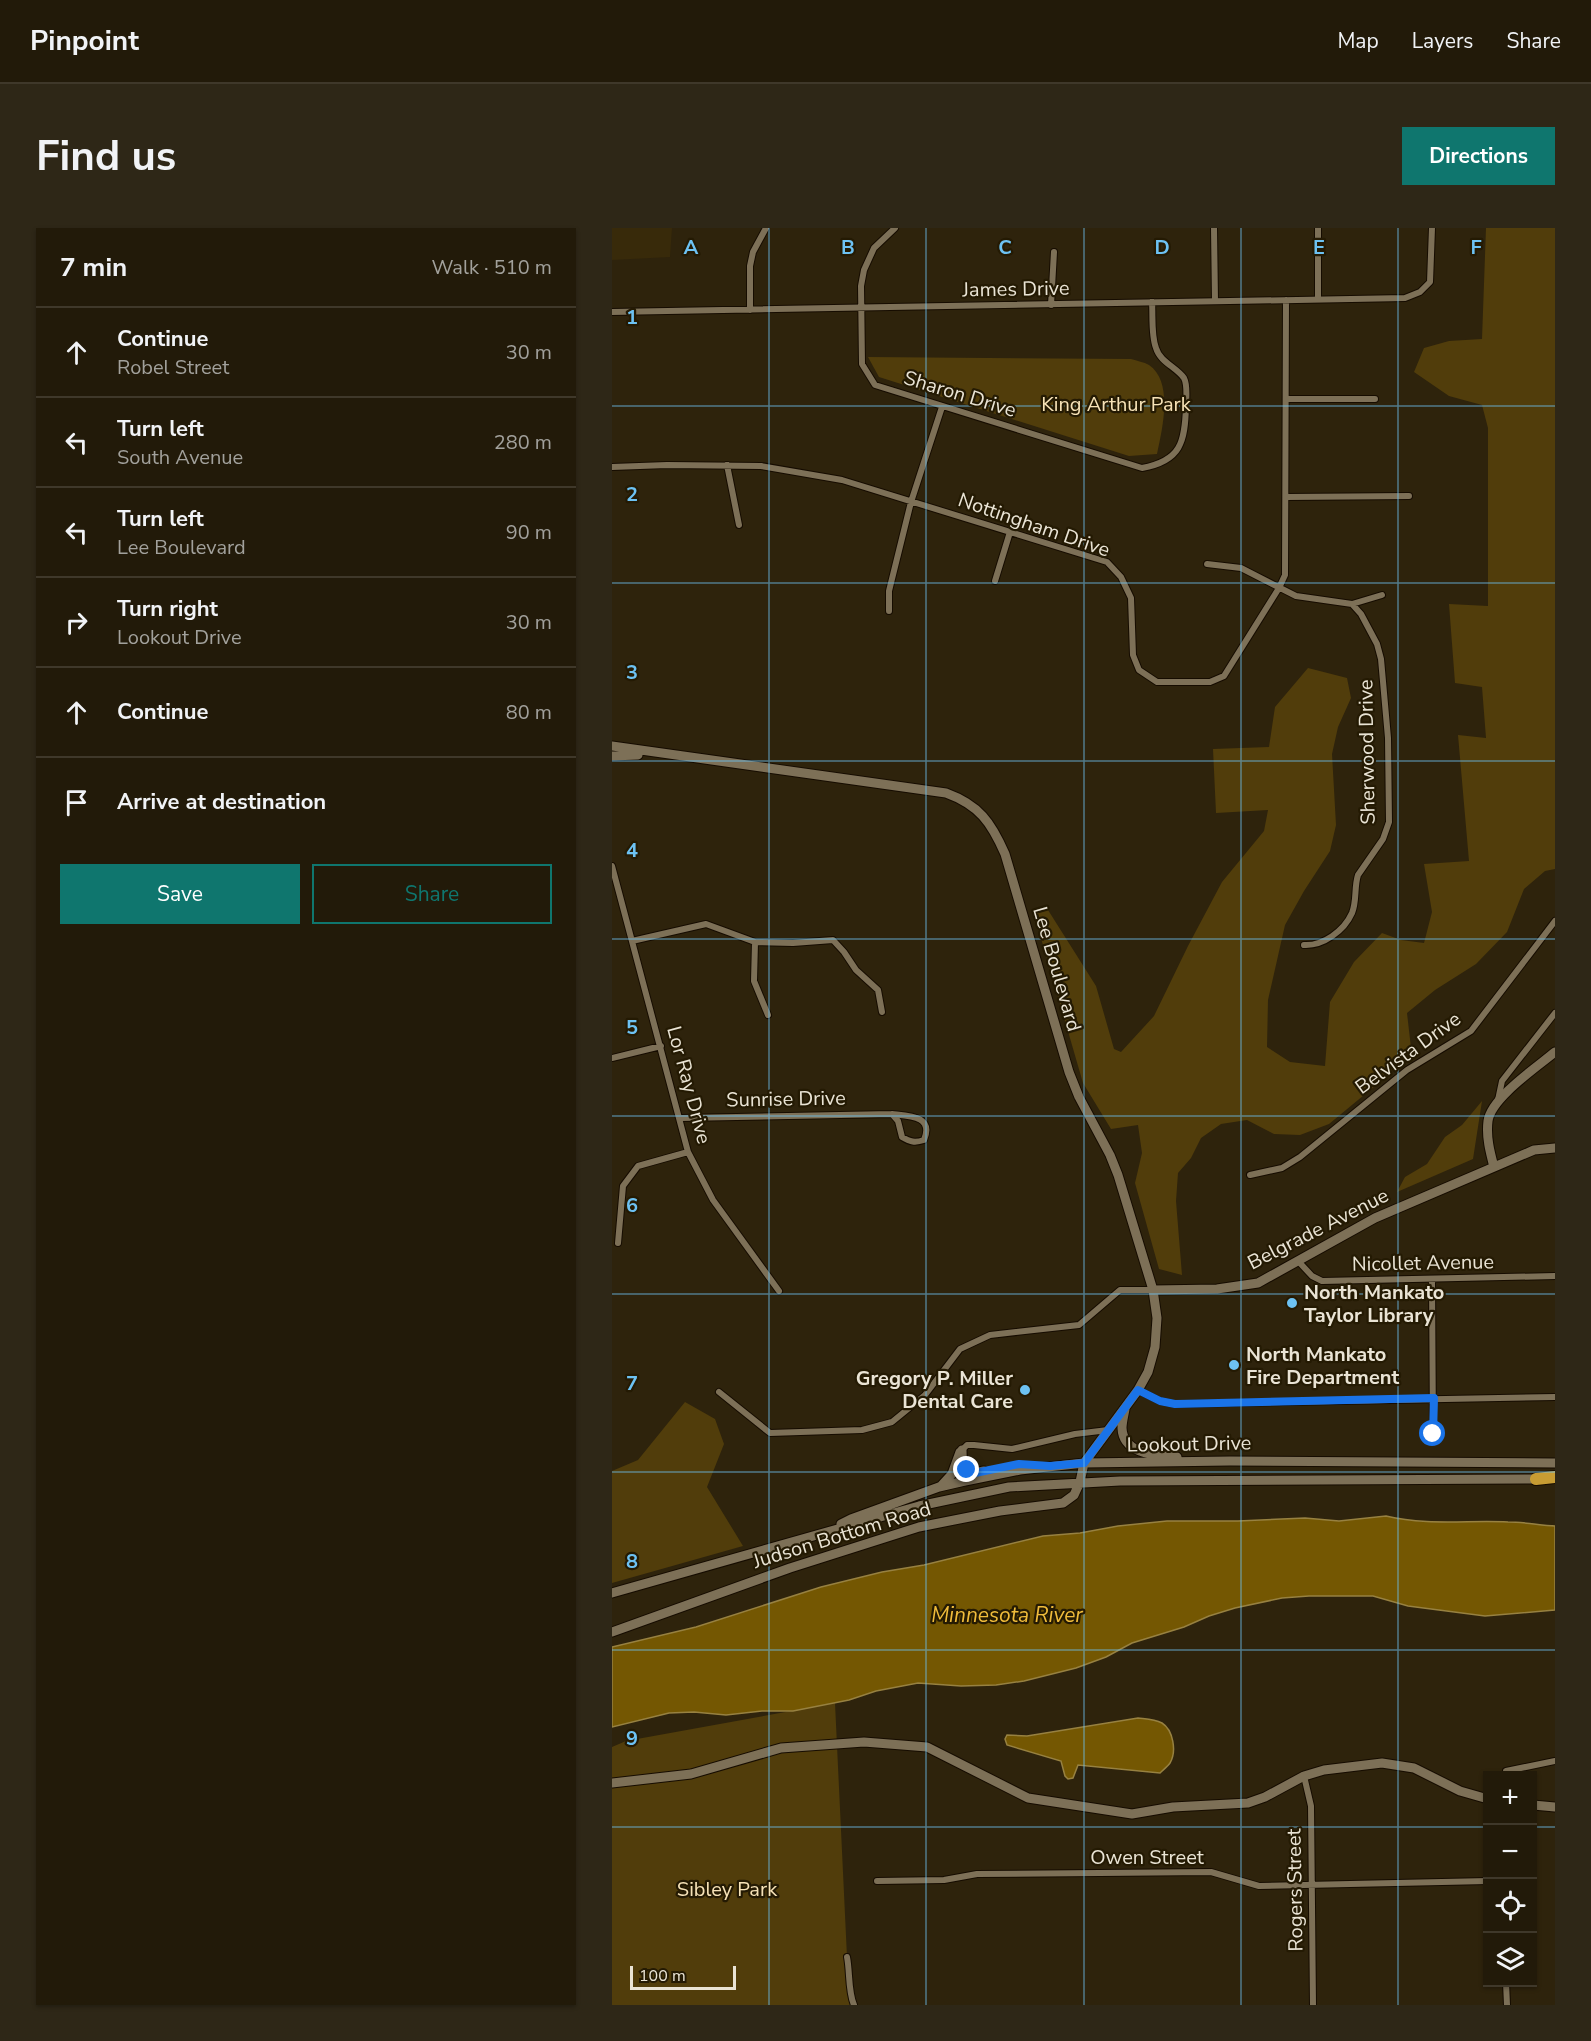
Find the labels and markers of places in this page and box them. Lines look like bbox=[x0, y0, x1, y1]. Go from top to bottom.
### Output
place label: North Mankato Taylor Library bbox=[1304, 1279, 1444, 1329]
marker: North Mankato Taylor Library bbox=[1285, 1296, 1299, 1310]
place label: North Mankato Fire Department bbox=[1246, 1341, 1399, 1391]
marker: North Mankato Fire Department bbox=[1227, 1358, 1241, 1372]
place label: Gregory P. Miller Dental Care bbox=[856, 1365, 1013, 1415]
marker: Gregory P. Miller Dental Care bbox=[1018, 1383, 1032, 1397]

